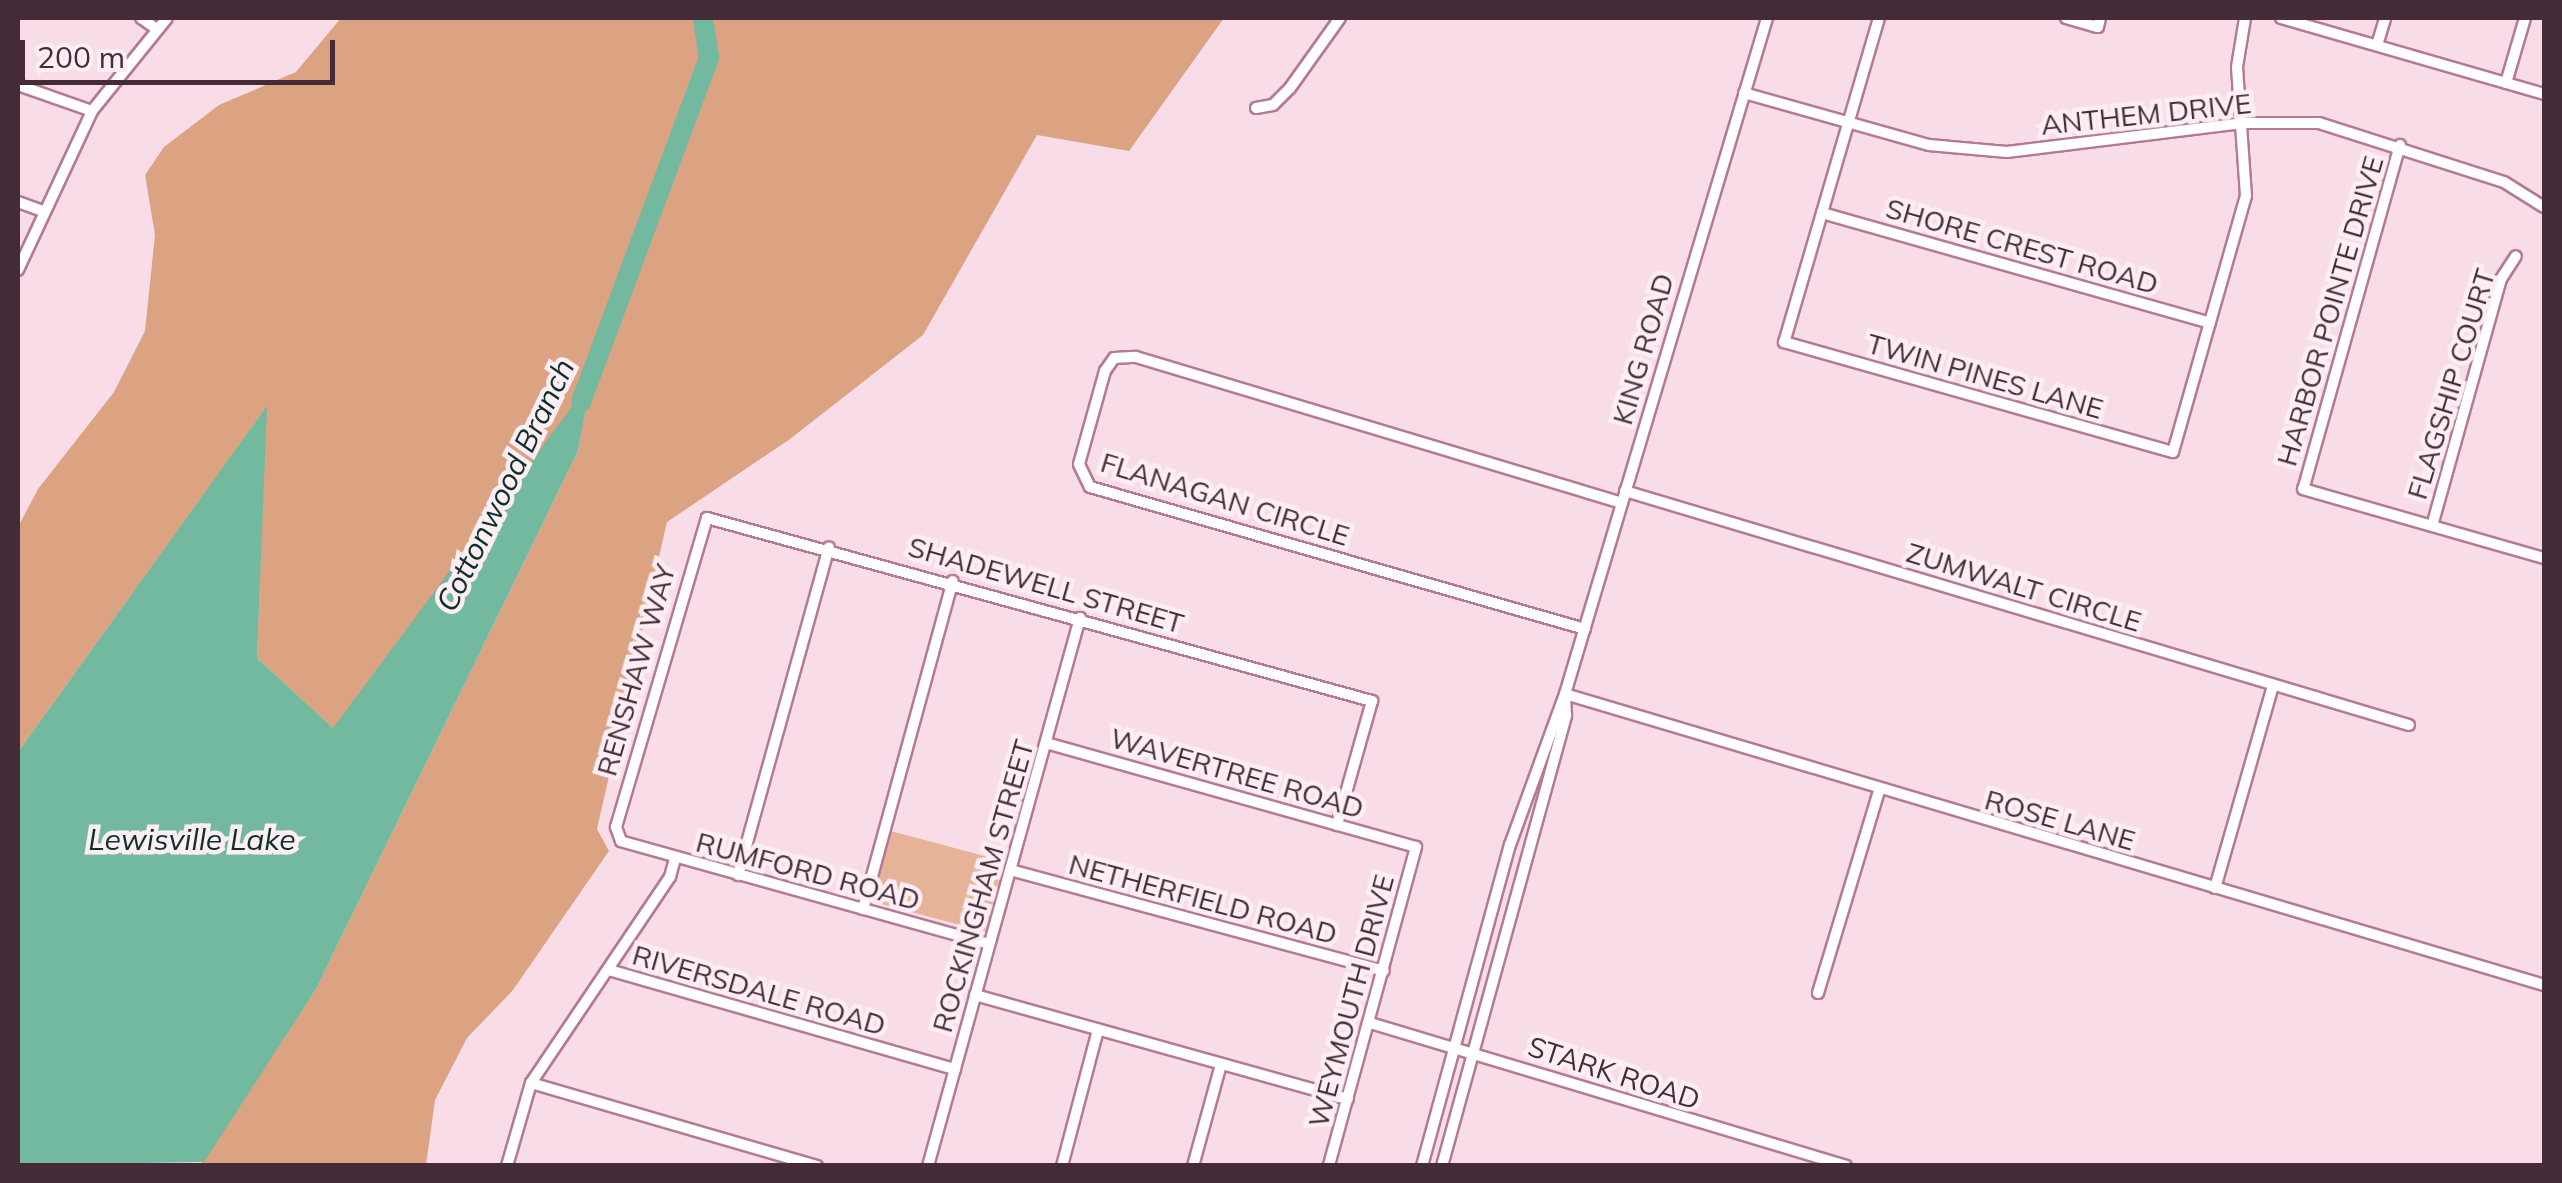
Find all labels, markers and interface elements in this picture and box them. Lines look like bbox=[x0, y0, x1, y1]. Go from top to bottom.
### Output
scale bar bbox=[25, 20, 340, 82]
text: 200 m bbox=[37, 38, 125, 76]
street label: ANTHEM DRIVE bbox=[2039, 86, 2253, 142]
street label: HARBOR POINTE DRIVE bbox=[2270, 152, 2390, 470]
street label: SHORE CREST ROAD bbox=[1882, 191, 2162, 301]
street label: FLAGSHIP COURT bbox=[2400, 265, 2502, 503]
street label: KING ROAD bbox=[1605, 270, 1681, 428]
street label: TWIN PINES LANE bbox=[1863, 326, 2107, 426]
water label: Cottonwood Branch bbox=[428, 353, 582, 617]
street label: FLANAGAN CIRCLE bbox=[1097, 445, 1353, 553]
street label: SHADEWELL STREET bbox=[904, 530, 1188, 640]
street label: ZUMWALT CIRCLE bbox=[1903, 535, 2145, 639]
street label: RENSHAW WAY bbox=[590, 560, 682, 780]
street label: WAVERTREE ROAD bbox=[1106, 721, 1368, 825]
street label: ROCKINGHAM STREET bbox=[925, 736, 1041, 1036]
street label: ROSE LANE bbox=[1981, 783, 2139, 857]
water label: Lewisville Lake bbox=[88, 821, 296, 857]
street label: RUMFORD ROAD bbox=[692, 825, 924, 917]
street label: NETHERFIELD ROAD bbox=[1065, 847, 1341, 951]
street label: WEYMOUTH DRIVE bbox=[1301, 871, 1401, 1131]
street label: RIVERSDALE ROAD bbox=[629, 938, 889, 1042]
street label: STARK ROAD bbox=[1524, 1029, 1704, 1117]

